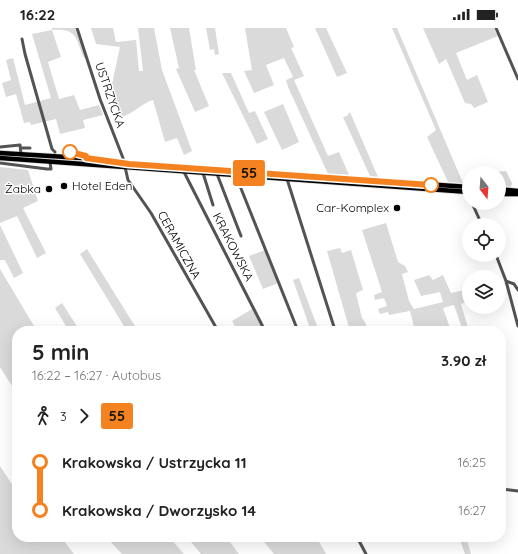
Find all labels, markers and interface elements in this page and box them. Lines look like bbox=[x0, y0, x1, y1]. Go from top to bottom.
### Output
text: 16:22 bbox=[20, 5, 55, 24]
street label: USTRZYCKA bbox=[92, 60, 129, 130]
unlabelled marker bbox=[62, 144, 78, 160]
line badge: 55 bbox=[231, 160, 267, 186]
text: 55 bbox=[241, 164, 257, 182]
north arrow bbox=[462, 166, 506, 210]
map controls bbox=[462, 166, 506, 314]
unlabelled marker bbox=[423, 177, 439, 193]
place label: Hotel Eden bbox=[72, 178, 132, 193]
place label: Żabka bbox=[5, 181, 41, 196]
marker: Hotel Eden bbox=[59, 181, 69, 191]
marker: Żabka bbox=[44, 184, 54, 194]
place label: Car-Komplex bbox=[316, 200, 389, 215]
marker: Car-Komplex bbox=[392, 203, 402, 213]
street label: CERAMICZNA bbox=[155, 208, 204, 282]
street label: KRAKOWSKA bbox=[210, 210, 257, 284]
button: locate bbox=[462, 218, 506, 262]
button: layers bbox=[462, 270, 506, 314]
text: 5 min bbox=[32, 338, 89, 366]
text: 3.90 zł bbox=[441, 351, 486, 370]
text: 16:22 – 16:27 · Autobus bbox=[32, 367, 161, 383]
icon: walk bbox=[32, 405, 54, 427]
icon: forward bbox=[73, 405, 95, 427]
text: 55 bbox=[109, 407, 125, 425]
text: 3 bbox=[60, 408, 67, 424]
text: Krakowska / Ustrzycka 11 bbox=[62, 453, 247, 472]
text: 16:25 bbox=[457, 454, 486, 470]
text: Krakowska / Dworzysko 14 bbox=[62, 501, 256, 520]
text: 16:27 bbox=[458, 502, 486, 518]

